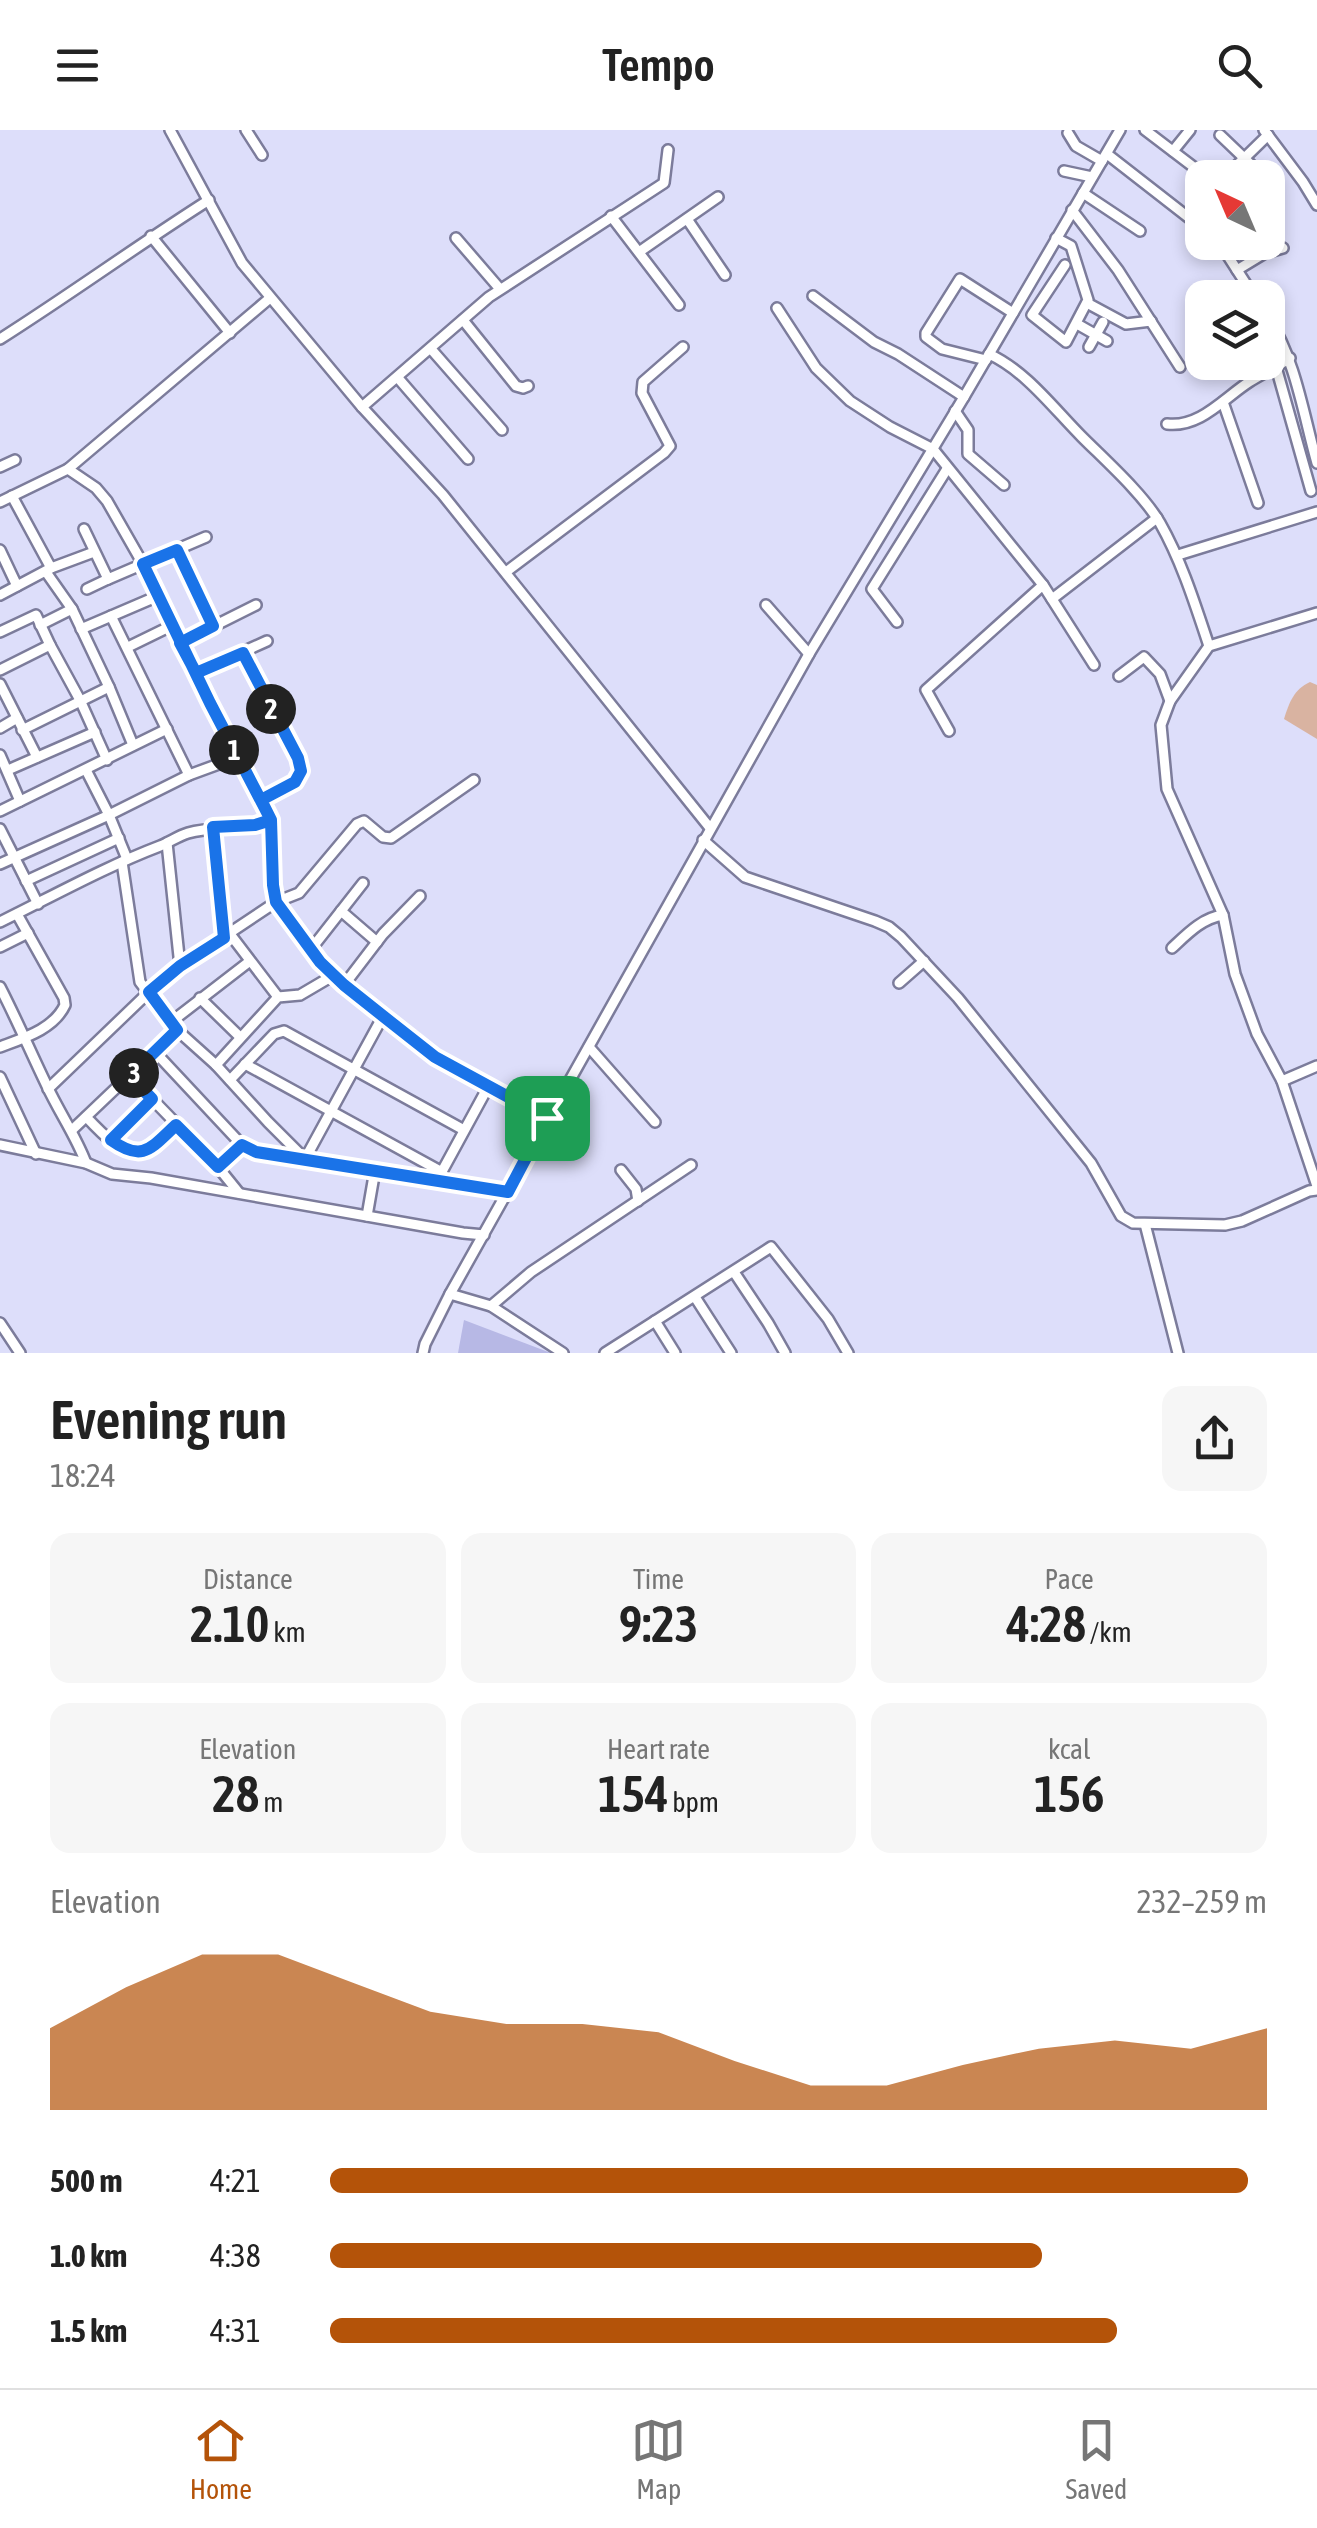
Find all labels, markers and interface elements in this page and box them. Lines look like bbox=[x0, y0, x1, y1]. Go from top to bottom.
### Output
icon: menu bbox=[50, 38, 105, 93]
icon: search bbox=[1212, 38, 1267, 93]
text: Tempo bbox=[602, 39, 715, 91]
north arrow bbox=[1185, 160, 1285, 260]
map controls bbox=[1185, 160, 1285, 380]
button: layers bbox=[1185, 280, 1285, 380]
pin: 2 bbox=[246, 684, 296, 734]
text: 2 bbox=[264, 693, 278, 725]
pin: 1 bbox=[209, 725, 259, 775]
text: 1 bbox=[227, 734, 241, 766]
pin: 3 bbox=[109, 1048, 159, 1098]
text: 3 bbox=[127, 1057, 141, 1089]
pin bbox=[505, 1076, 590, 1161]
icon: arrive bbox=[520, 1091, 575, 1146]
button: share bbox=[1162, 1386, 1267, 1491]
text: Evening run bbox=[50, 1388, 287, 1451]
text: 18:24 bbox=[50, 1457, 116, 1494]
text: Distance bbox=[203, 1563, 293, 1595]
text: Time bbox=[633, 1563, 684, 1595]
text: Pace bbox=[1045, 1563, 1094, 1595]
text: 2.10 bbox=[190, 1595, 269, 1653]
text: 9:23 bbox=[619, 1595, 698, 1653]
text: 4:28 bbox=[1007, 1595, 1086, 1653]
text: km bbox=[269, 1616, 306, 1648]
text: /km bbox=[1086, 1616, 1132, 1648]
text: Elevation bbox=[199, 1733, 296, 1765]
text: Heart rate bbox=[607, 1733, 710, 1765]
text: kcal bbox=[1048, 1733, 1090, 1765]
text: 28 bbox=[212, 1765, 259, 1823]
text: 154 bbox=[598, 1765, 668, 1823]
text: 156 bbox=[1034, 1765, 1104, 1823]
text: m bbox=[259, 1786, 283, 1818]
text: bpm bbox=[668, 1786, 719, 1818]
text: Elevation bbox=[50, 1883, 161, 1920]
text: 232–259 m bbox=[1137, 1883, 1267, 1920]
text: 500 m bbox=[50, 2162, 123, 2199]
text: 4:21 bbox=[210, 2162, 261, 2199]
text: 1.0 km bbox=[50, 2237, 127, 2274]
text: 4:38 bbox=[210, 2237, 261, 2274]
text: 1.5 km bbox=[50, 2312, 127, 2349]
text: 4:31 bbox=[210, 2312, 261, 2349]
tab: Home bbox=[190, 2413, 252, 2505]
tab: Map bbox=[631, 2413, 686, 2505]
tab: Saved bbox=[1065, 2413, 1127, 2505]

